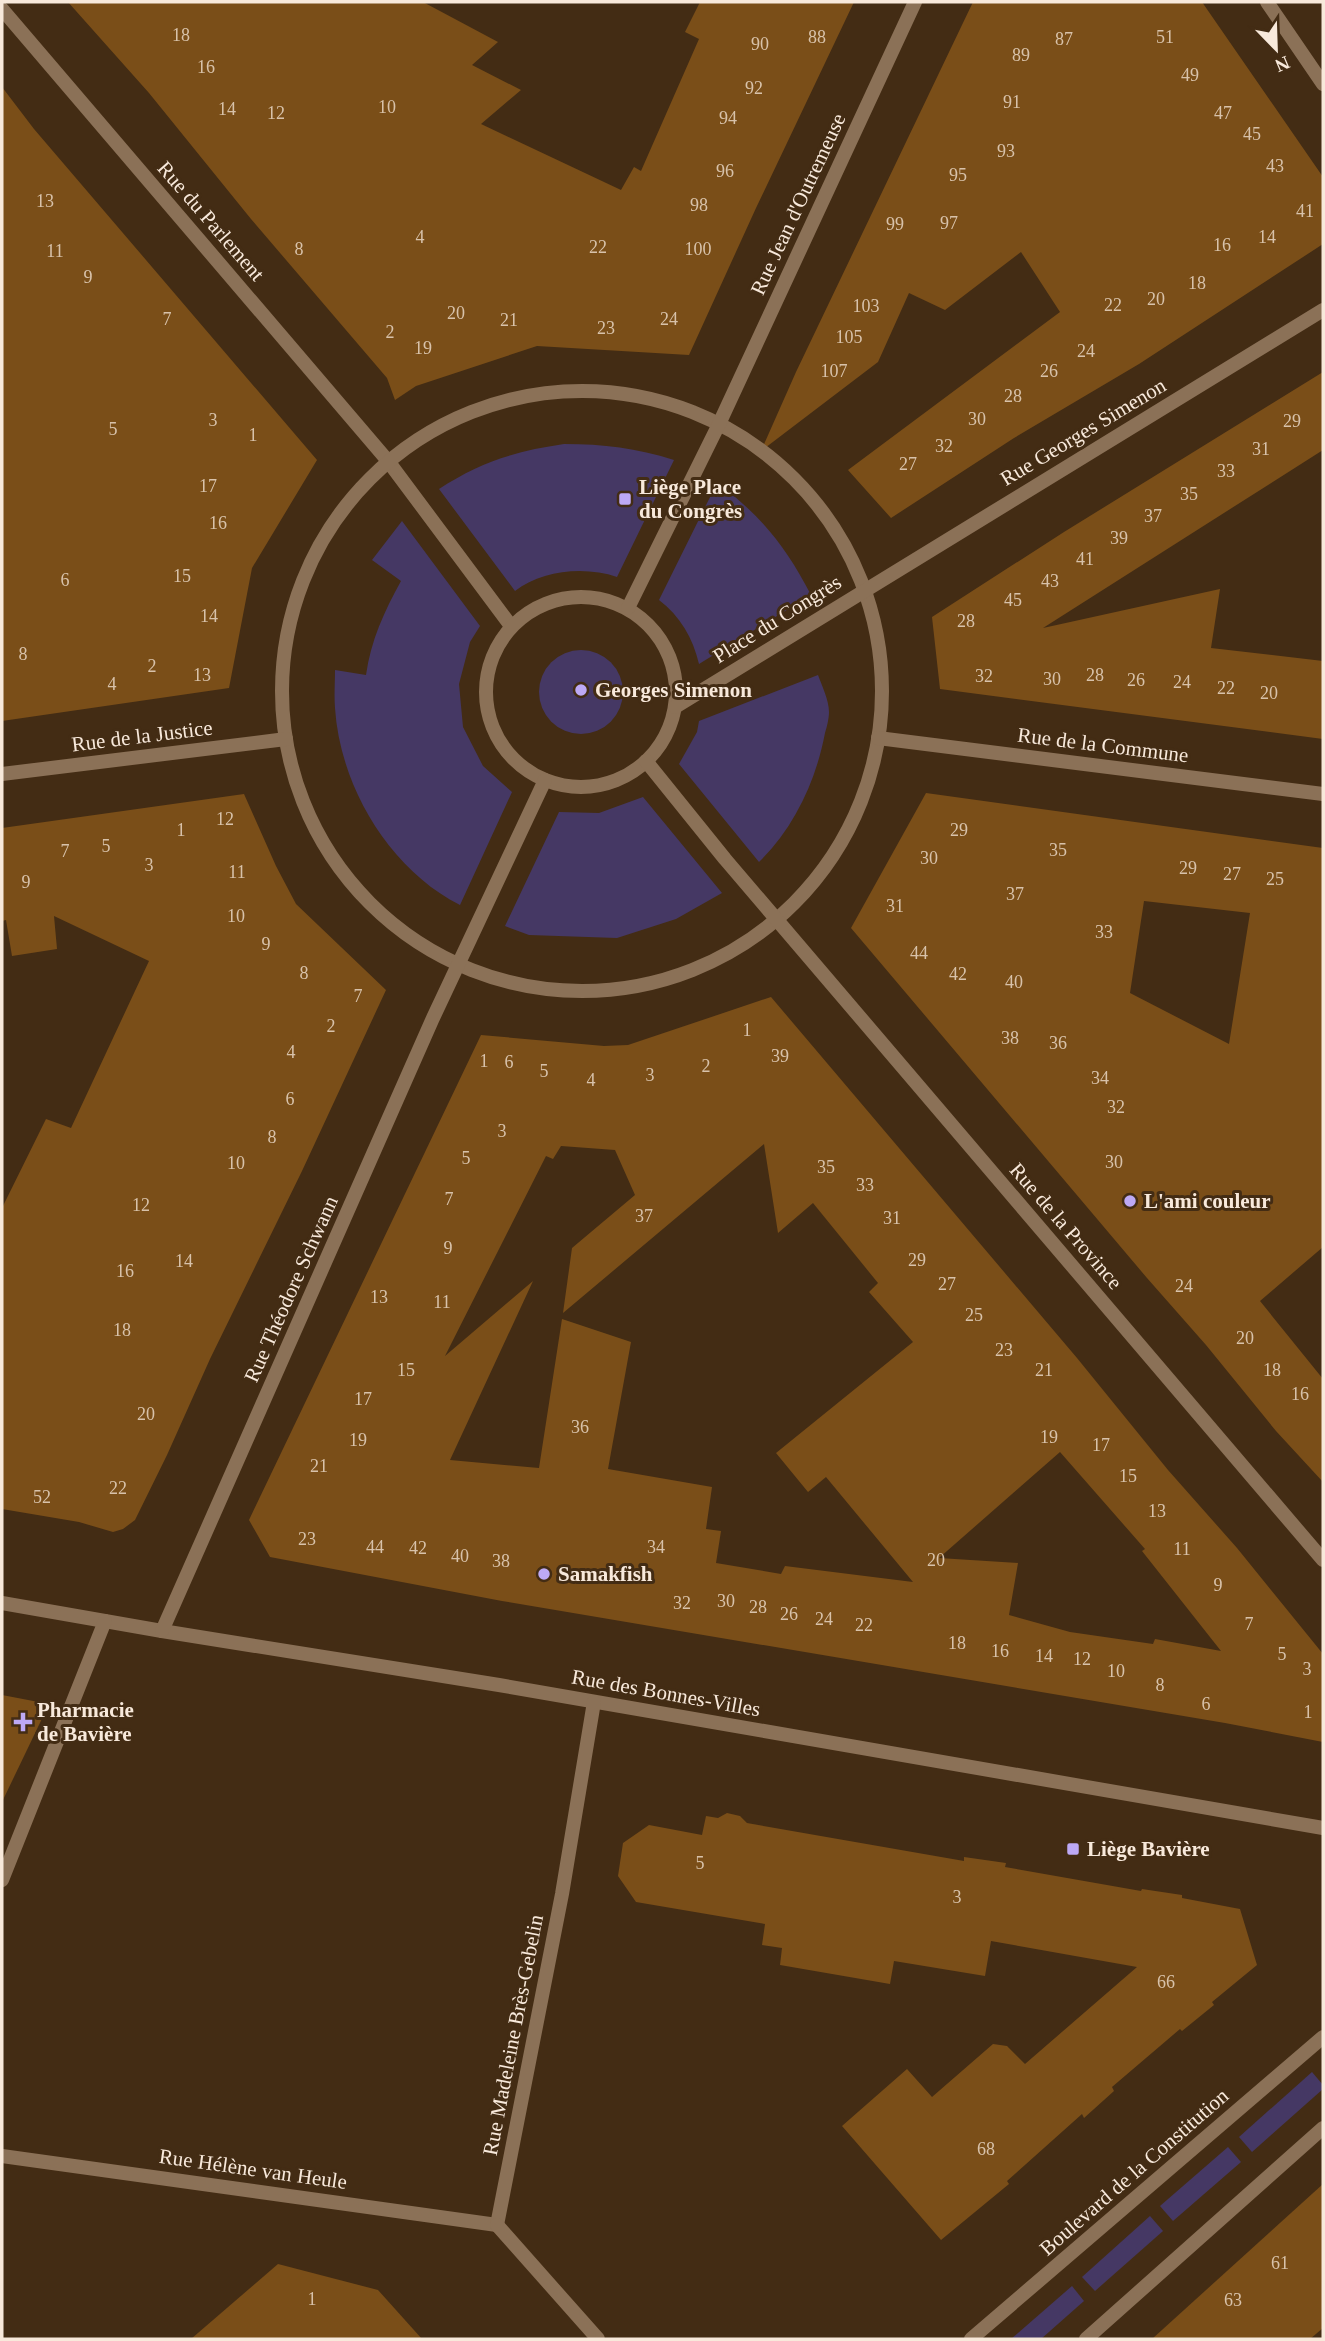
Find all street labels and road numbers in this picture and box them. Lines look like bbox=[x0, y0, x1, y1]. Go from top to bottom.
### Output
street label: Rue Jean d'Outremeuse bbox=[745, 109, 851, 299]
street label: Rue du Parlement bbox=[153, 156, 270, 286]
street label: Rue Georges Simenon bbox=[996, 373, 1170, 491]
street label: Place du Congrès bbox=[708, 570, 846, 668]
street label: Rue de la Justice bbox=[70, 715, 214, 757]
street label: Rue de la Commune bbox=[1016, 723, 1190, 767]
street label: Rue de la Province bbox=[1005, 1158, 1127, 1294]
street label: Rue Théodore Schwann bbox=[239, 1192, 343, 1386]
street label: Rue des Bonnes-Villes bbox=[570, 1665, 762, 1721]
street label: Rue Madeleine Brès-Gebelin bbox=[478, 1912, 548, 2158]
street label: Boulevard de la Constitution bbox=[1035, 2083, 1234, 2260]
street label: Rue Hélène van Heule bbox=[157, 2144, 349, 2194]

